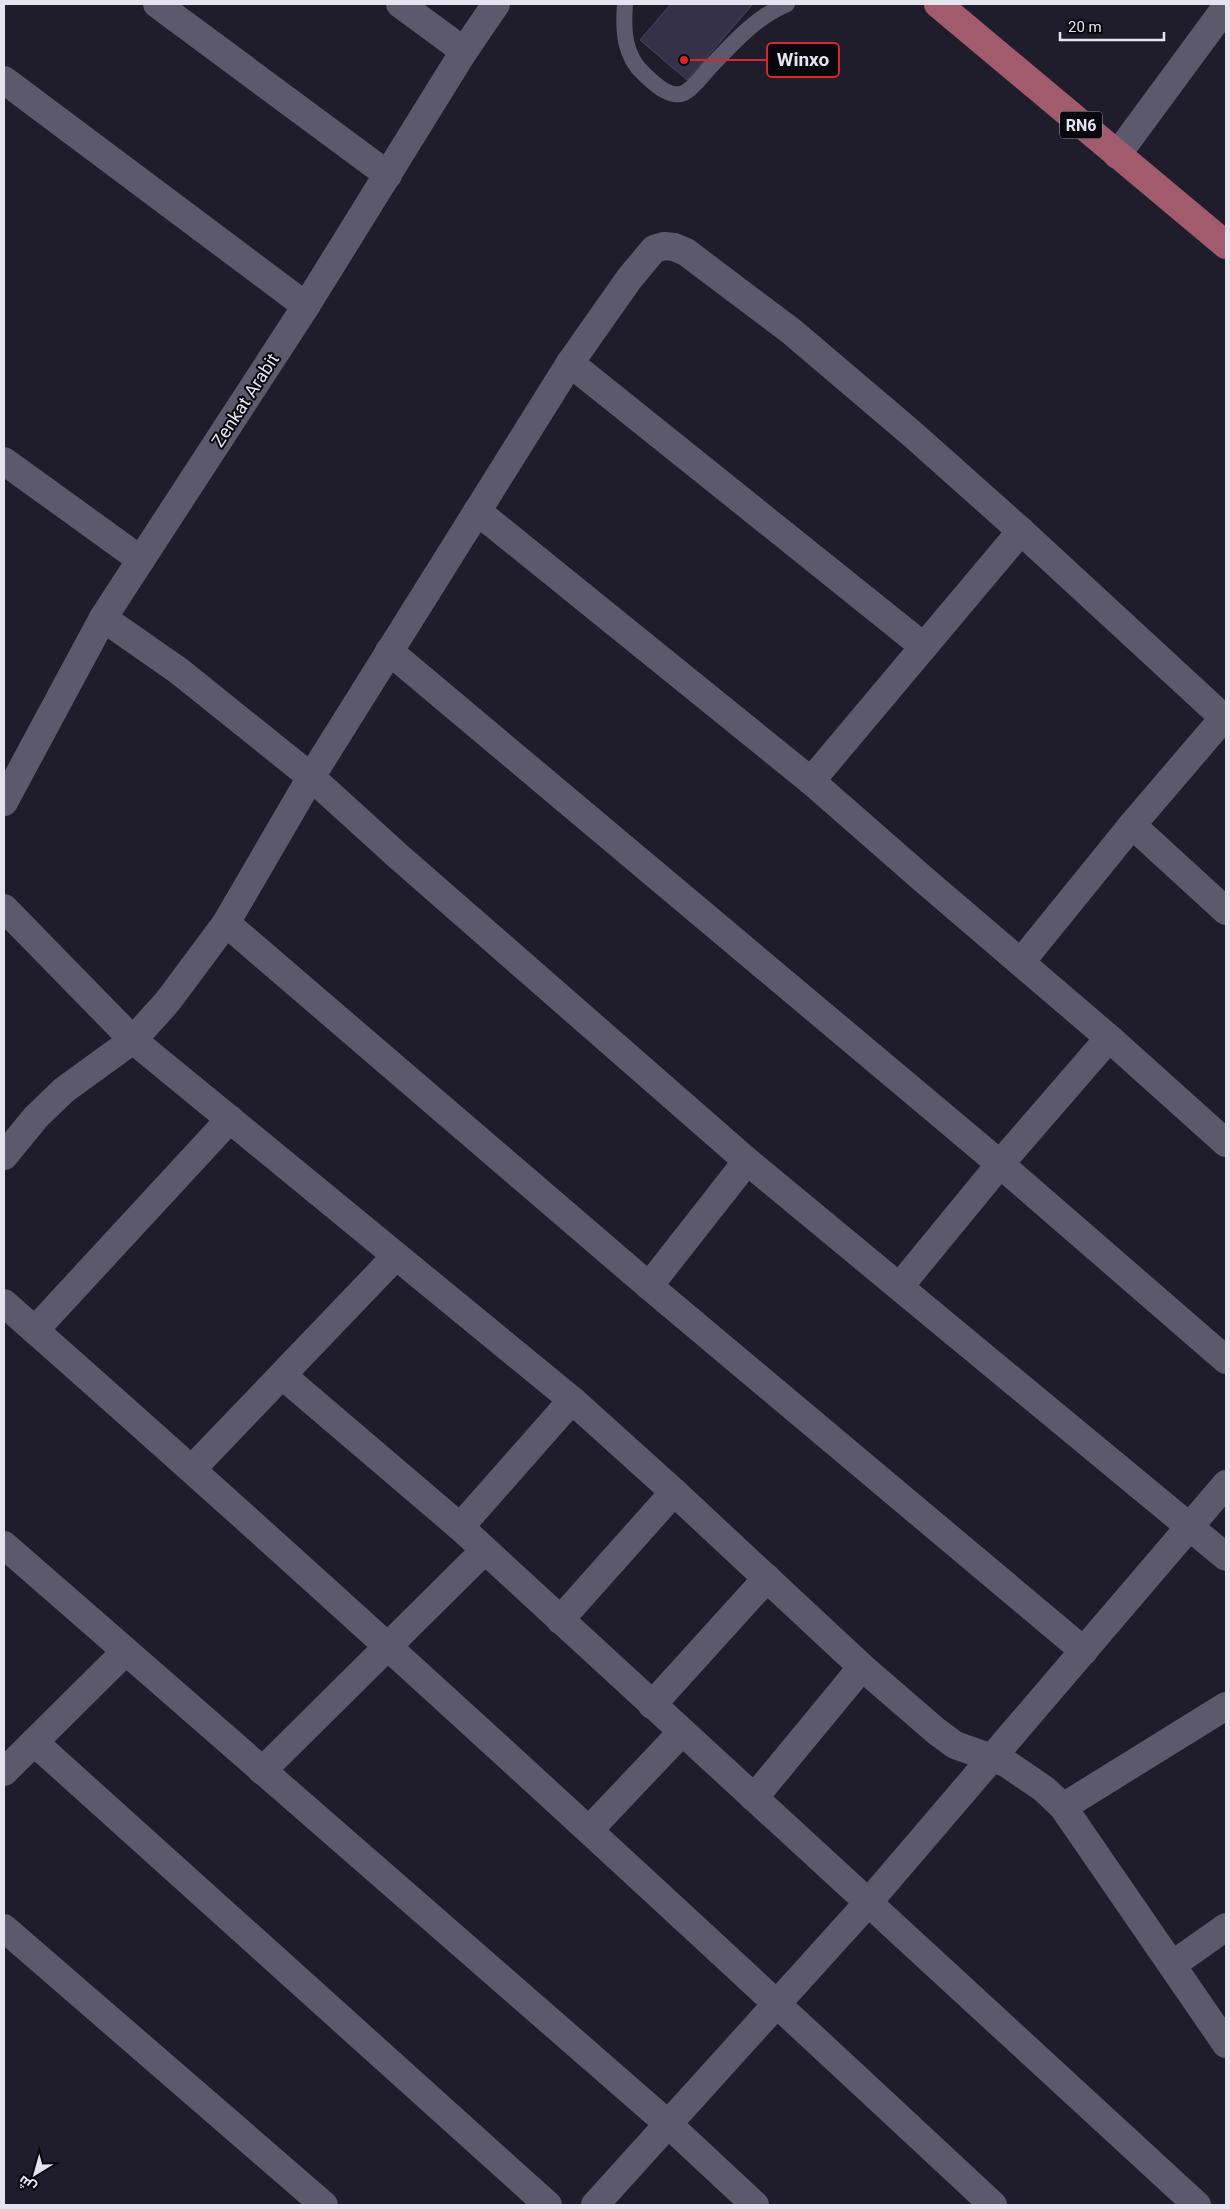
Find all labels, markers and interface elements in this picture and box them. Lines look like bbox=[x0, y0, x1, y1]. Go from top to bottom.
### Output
scale bar bbox=[1060, 10, 1164, 42]
text: 20 m bbox=[1068, 18, 1102, 36]
callout: Winxo bbox=[767, 43, 839, 77]
text: Winxo bbox=[777, 48, 829, 71]
road number: RN6 bbox=[1060, 112, 1102, 138]
street label: Zenkat Arabit bbox=[207, 349, 283, 451]
north arrow bbox=[10, 2149, 60, 2199]
text: ش bbox=[15, 2172, 40, 2196]

